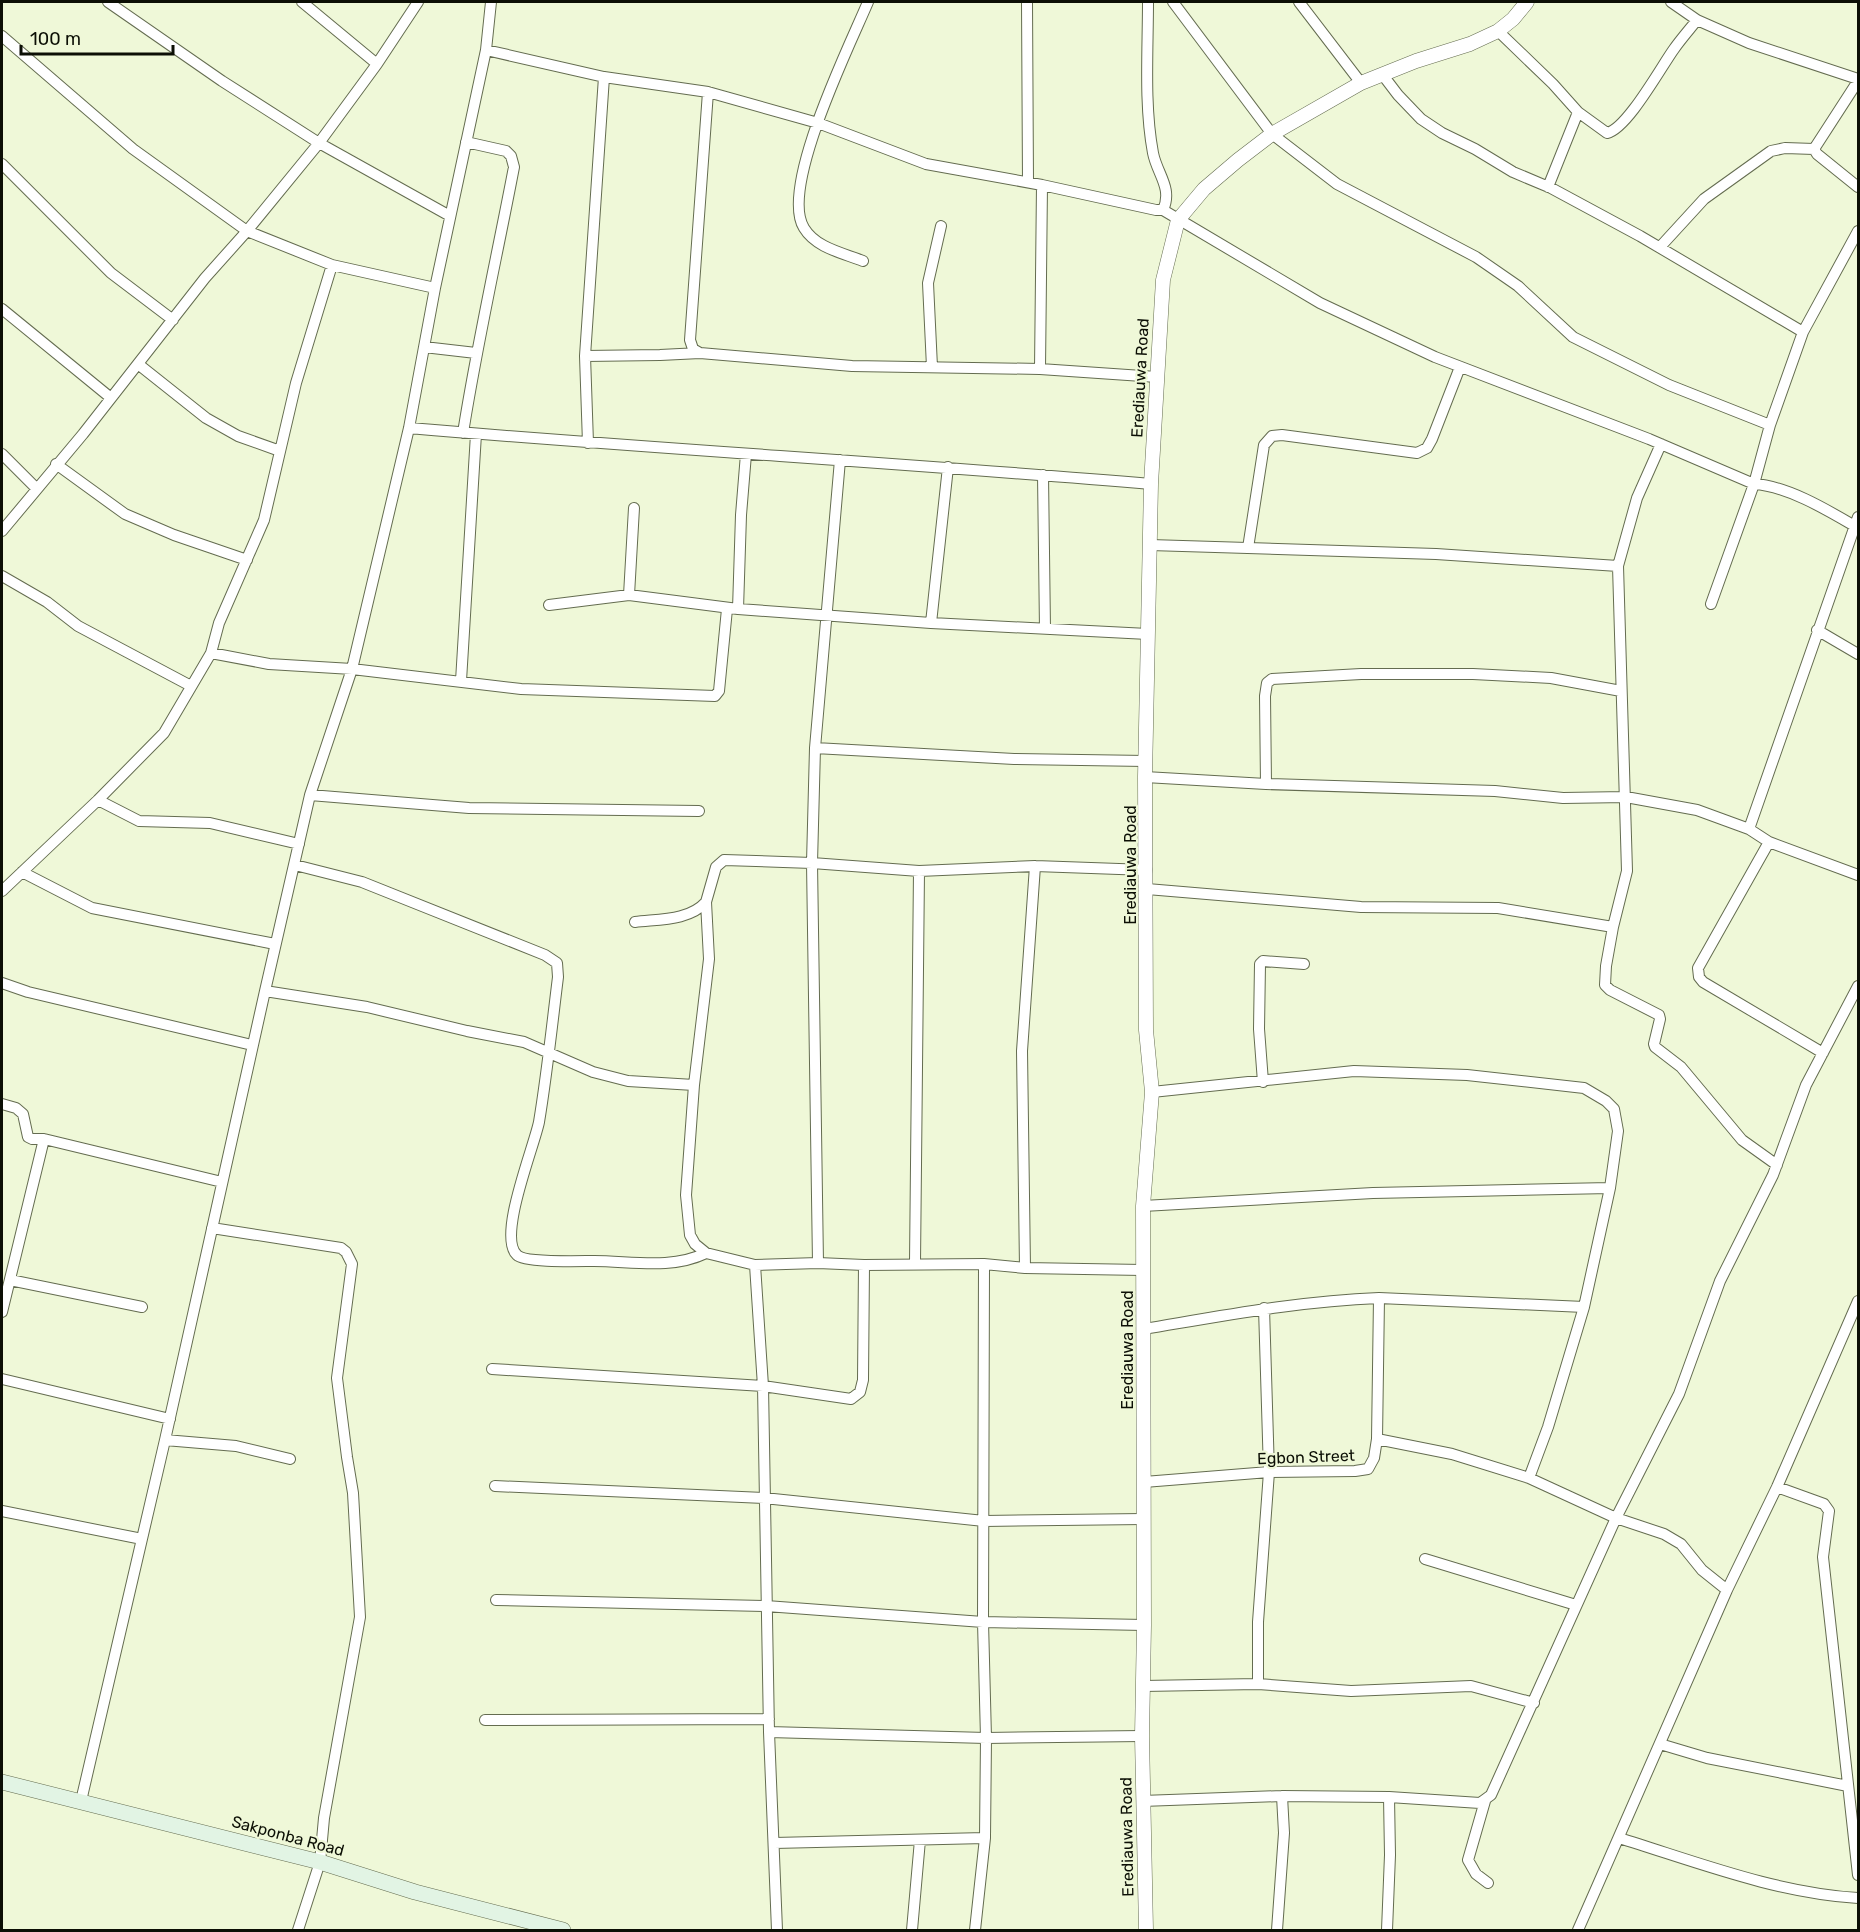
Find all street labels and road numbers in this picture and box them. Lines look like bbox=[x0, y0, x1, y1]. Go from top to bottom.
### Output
street label: Erediauwa Road bbox=[1127, 318, 1153, 438]
street label: Erediauwa Road bbox=[1121, 805, 1140, 925]
street label: Erediauwa Road bbox=[1118, 1290, 1137, 1410]
street label: Egbon Street bbox=[1257, 1446, 1355, 1468]
street label: Erediauwa Road bbox=[1116, 1777, 1138, 1897]
street label: Sakponba Road bbox=[230, 1812, 346, 1860]

